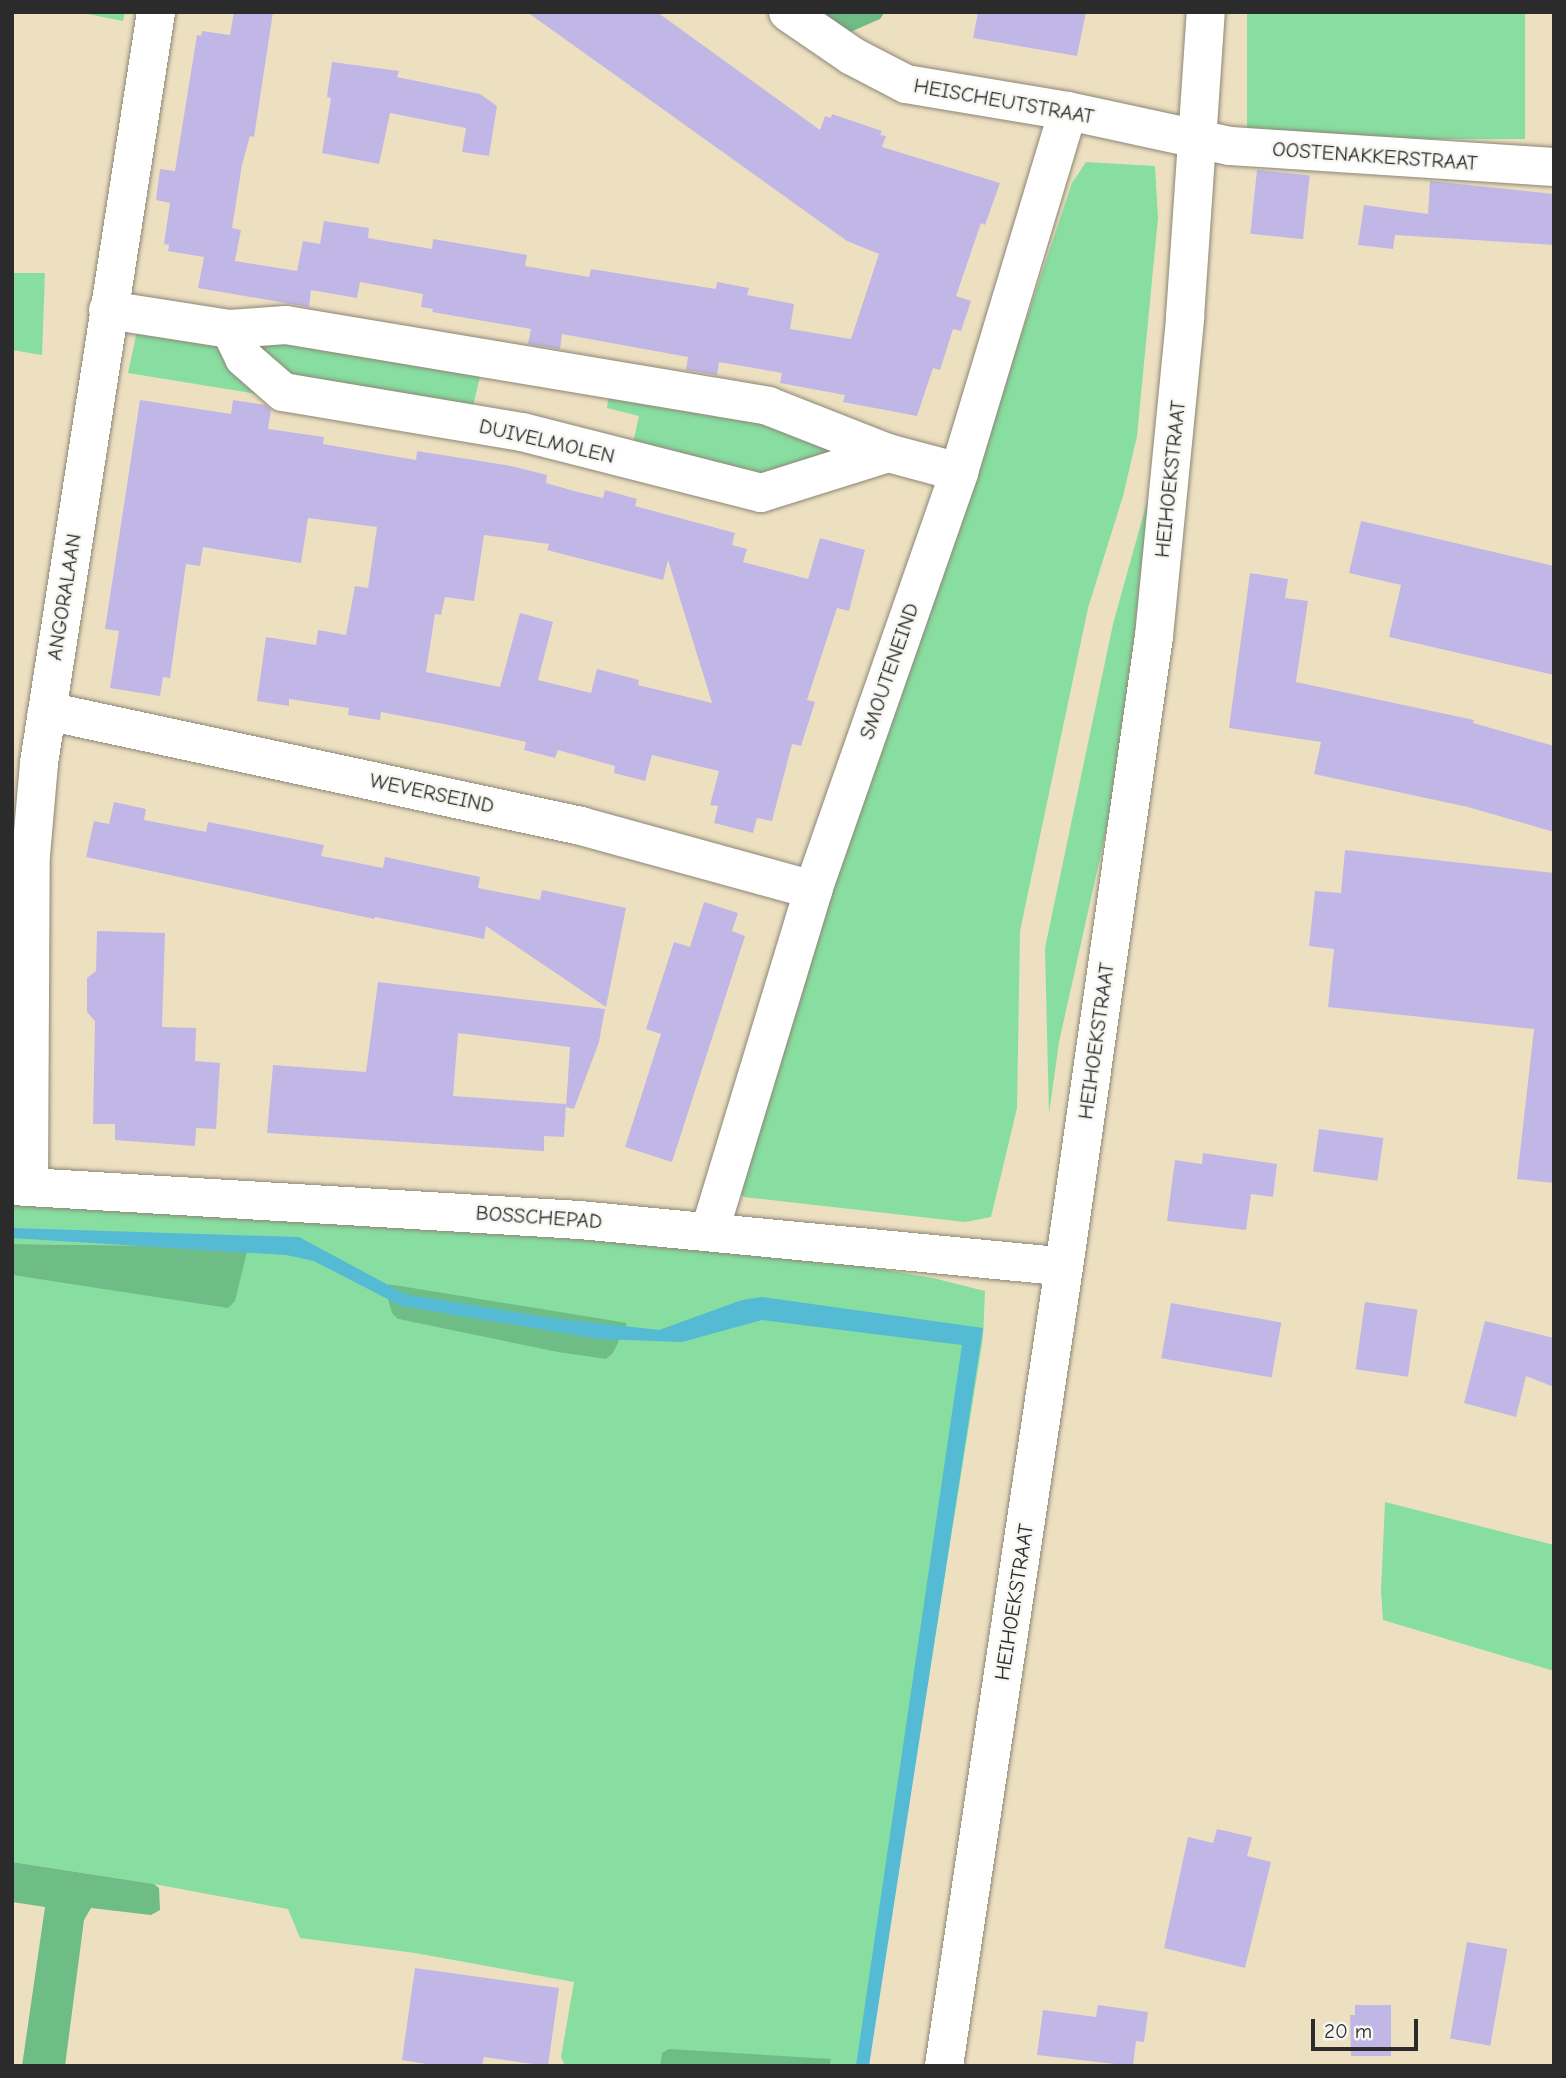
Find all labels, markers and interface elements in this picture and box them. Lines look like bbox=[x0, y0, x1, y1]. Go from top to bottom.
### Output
street label: HEISCHEUTSTRAAT bbox=[912, 73, 1096, 129]
street label: OOSTENAKKERSTRAAT bbox=[1271, 136, 1479, 176]
street label: HEIHOEKSTRAAT bbox=[1149, 399, 1191, 559]
street label: DUIVELMOLEN bbox=[477, 413, 617, 469]
street label: ANGORALAAN bbox=[42, 532, 86, 662]
street label: SMOUTENEIND bbox=[854, 600, 924, 742]
street label: WEVERSEIND bbox=[367, 767, 497, 819]
street label: HEIHOEKSTRAAT bbox=[1073, 961, 1119, 1121]
street label: BOSSCHEPAD bbox=[475, 1200, 603, 1234]
street label: HEIHOEKSTRAAT bbox=[989, 1522, 1039, 1682]
scale bar bbox=[1314, 2004, 1421, 2048]
text: 20 m bbox=[1324, 2019, 1372, 2043]

